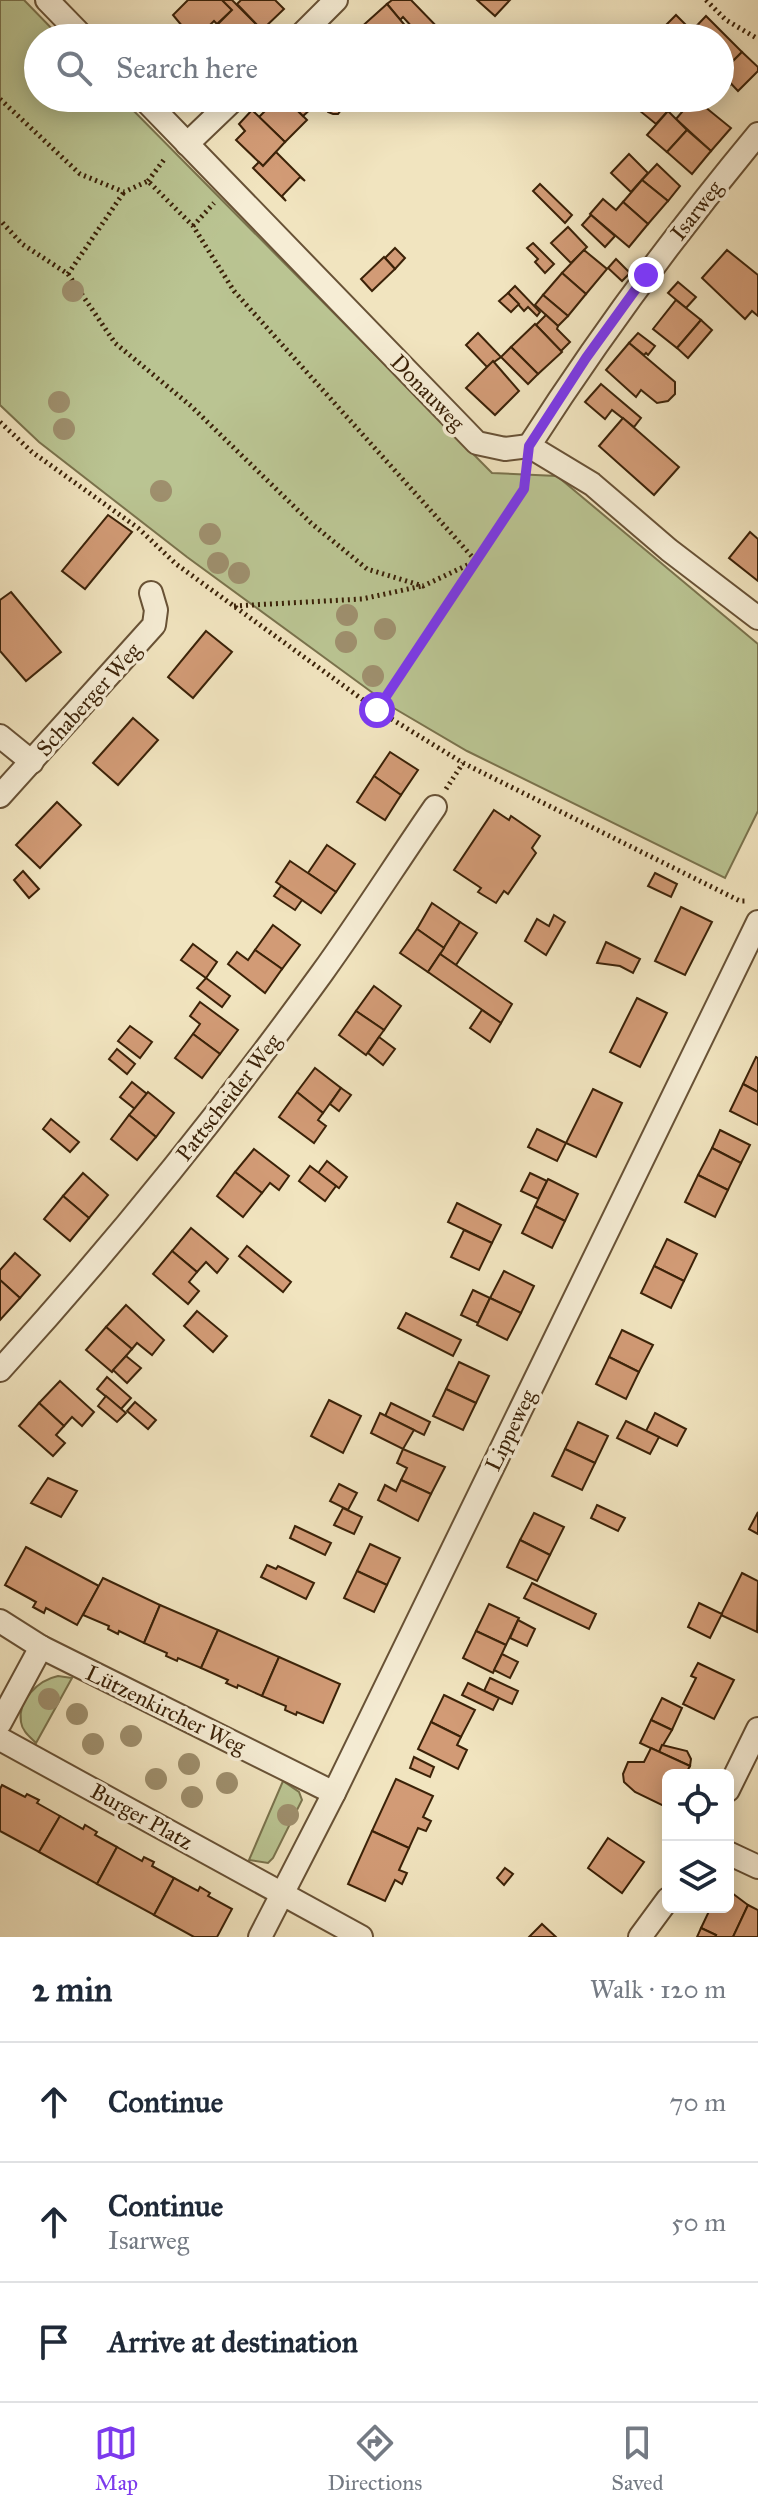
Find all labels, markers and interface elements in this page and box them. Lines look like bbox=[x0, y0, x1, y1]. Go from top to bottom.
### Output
search box bbox=[24, 24, 734, 112]
icon: search bbox=[52, 46, 96, 90]
text: Search here bbox=[116, 50, 258, 86]
street label: Isarweg bbox=[665, 174, 729, 246]
route end bbox=[628, 257, 664, 293]
street label: Donauweg bbox=[385, 349, 471, 436]
street label: Schaberger Weg bbox=[30, 636, 147, 762]
route start bbox=[359, 692, 395, 728]
street label: Pattscheider Weg bbox=[170, 1028, 287, 1166]
street label: Lippeweg bbox=[479, 1384, 542, 1475]
street label: Lützenkircher Weg bbox=[81, 1659, 251, 1760]
map controls bbox=[662, 1769, 734, 1913]
button: locate bbox=[662, 1769, 734, 1841]
street label: Burger Platz bbox=[86, 1777, 198, 1856]
button: layers bbox=[662, 1841, 734, 1913]
text: 2 min bbox=[32, 1969, 112, 2010]
text: Walk · 120 m bbox=[590, 1973, 726, 2005]
icon: ahead bbox=[32, 2080, 76, 2124]
text: Continue bbox=[108, 2084, 223, 2120]
text: 70 m bbox=[670, 2086, 726, 2118]
text: Continue bbox=[108, 2188, 223, 2224]
icon: ahead bbox=[32, 2200, 76, 2244]
text: 50 m bbox=[671, 2206, 726, 2238]
text: Isarweg bbox=[108, 2224, 189, 2256]
icon: arrive bbox=[32, 2320, 76, 2364]
text: Arrive at destination bbox=[108, 2324, 358, 2360]
tab: Map bbox=[94, 2421, 138, 2496]
tab: Directions bbox=[327, 2421, 422, 2496]
tab: Saved bbox=[611, 2421, 663, 2496]

